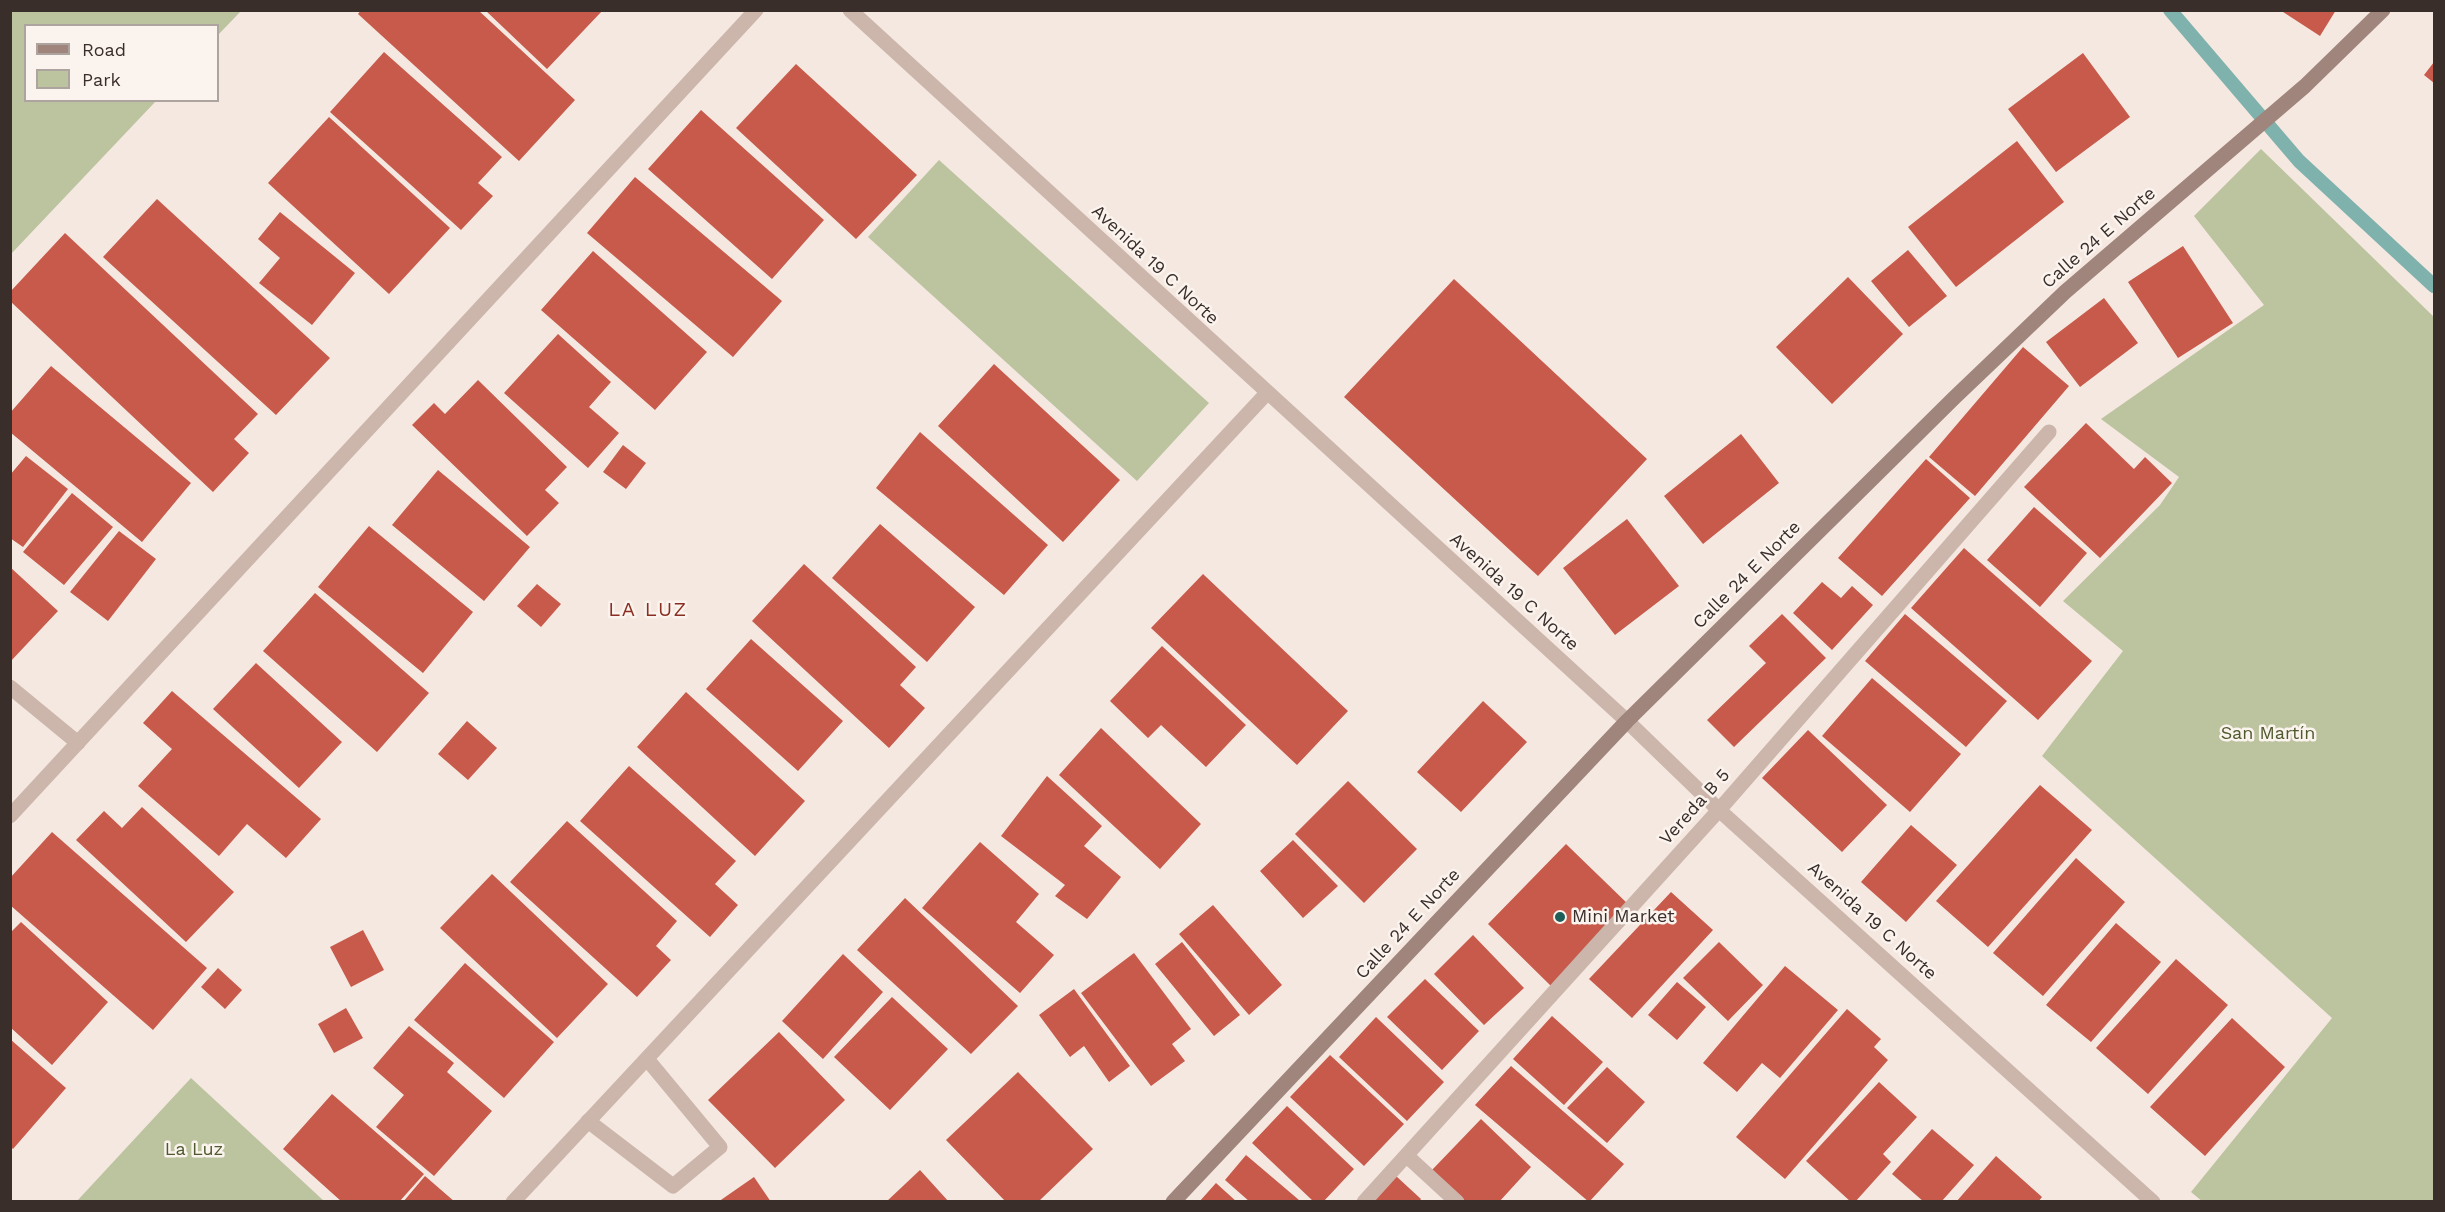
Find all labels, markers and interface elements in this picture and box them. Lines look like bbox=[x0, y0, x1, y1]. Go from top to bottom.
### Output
legend bbox=[24, 24, 219, 102]
text: Road bbox=[82, 39, 126, 60]
text: Park bbox=[82, 69, 121, 90]
street label: Calle 24 E Norte bbox=[2038, 183, 2160, 293]
street label: Avenida 19 C Norte bbox=[1087, 201, 1223, 329]
street label: Calle 24 E Norte bbox=[1689, 517, 1805, 633]
street label: Avenida 19 C Norte bbox=[1445, 528, 1583, 656]
district label: LA LUZ bbox=[608, 598, 688, 622]
park label: San Martín bbox=[2221, 723, 2315, 745]
street label: Vereda B 5 bbox=[1655, 765, 1735, 849]
street label: Avenida 19 C Norte bbox=[1803, 857, 1941, 985]
street label: Calle 24 E Norte bbox=[1351, 864, 1465, 984]
place label: Mini Market bbox=[1572, 906, 1675, 928]
marker: Mini Market bbox=[1553, 910, 1567, 924]
park label: La Luz bbox=[165, 1139, 223, 1161]

